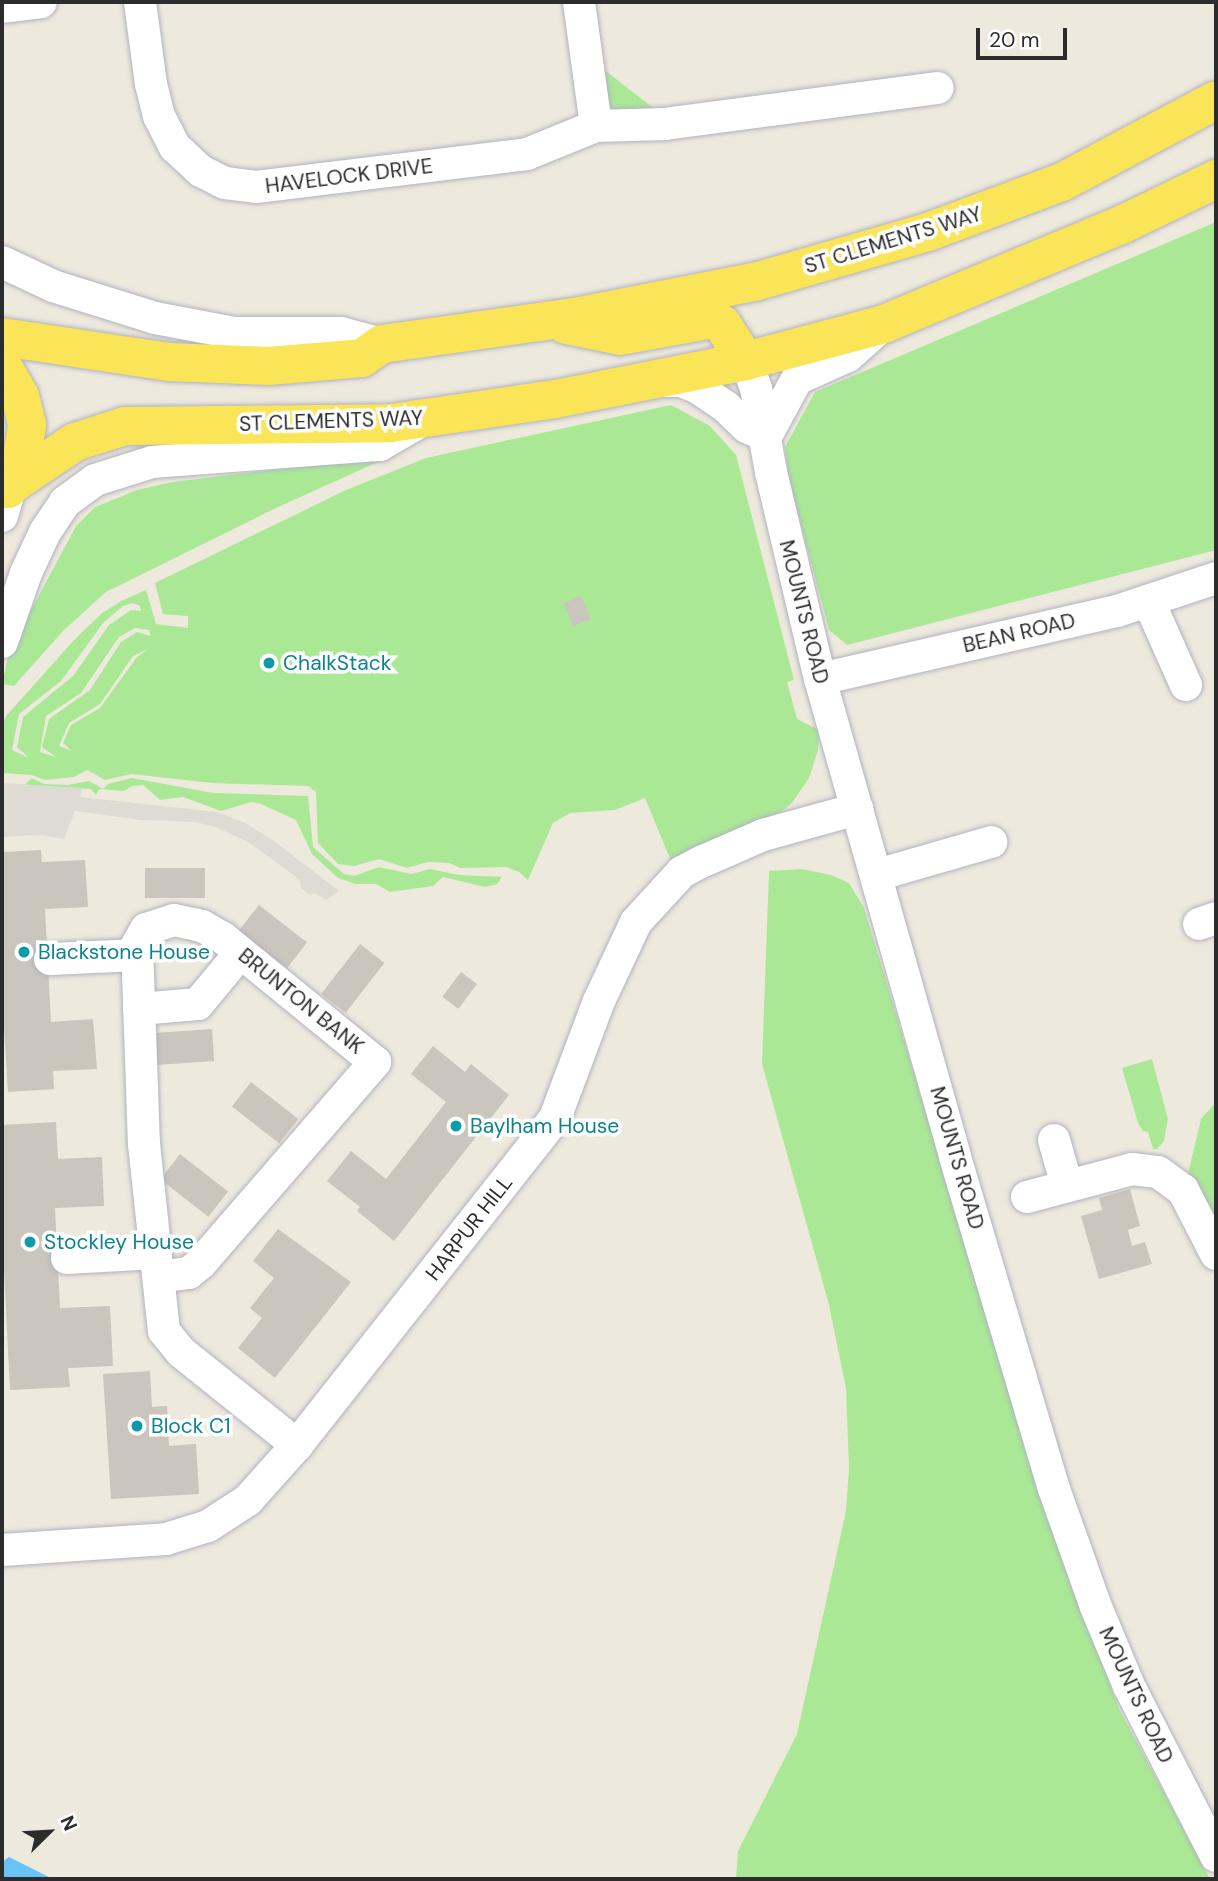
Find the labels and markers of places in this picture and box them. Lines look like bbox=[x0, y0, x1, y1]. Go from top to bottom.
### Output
place label: ChalkStack bbox=[283, 650, 391, 676]
marker: ChalkStack bbox=[261, 655, 277, 671]
place label: Blackstone House bbox=[38, 939, 210, 965]
marker: Blackstone House bbox=[16, 944, 32, 960]
place label: Baylham House bbox=[470, 1113, 619, 1139]
marker: Baylham House bbox=[448, 1118, 464, 1134]
place label: Stockley House bbox=[44, 1229, 194, 1255]
marker: Stockley House bbox=[22, 1234, 38, 1250]
place label: Block C1 bbox=[151, 1413, 231, 1439]
marker: Block C1 bbox=[129, 1418, 145, 1434]

